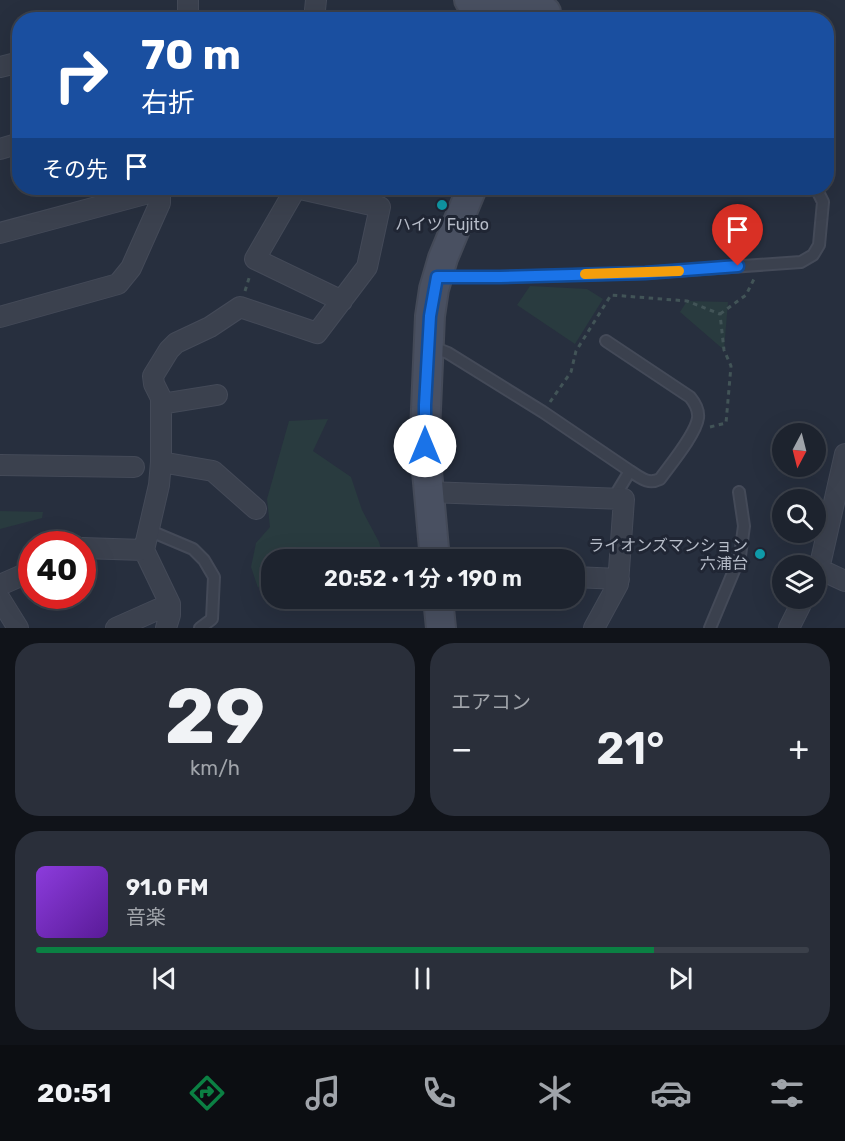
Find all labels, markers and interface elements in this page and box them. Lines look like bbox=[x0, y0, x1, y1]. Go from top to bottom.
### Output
text: 70 m bbox=[141, 30, 241, 80]
icon: right bbox=[42, 36, 120, 114]
text: 右折 bbox=[141, 87, 195, 119]
icon: arrive bbox=[120, 150, 153, 183]
text: その先 bbox=[42, 156, 108, 183]
marker: ハイツ Fujito bbox=[435, 198, 449, 212]
pin bbox=[712, 204, 763, 266]
icon: arrive bbox=[721, 213, 754, 246]
place label: ハイツ Fujito bbox=[395, 215, 489, 234]
position arrow bbox=[393, 414, 457, 478]
north arrow bbox=[772, 423, 826, 477]
map controls bbox=[772, 423, 826, 609]
button: search bbox=[772, 489, 826, 543]
speed limit sign: 40 bbox=[18, 531, 96, 609]
place label: ライオンズマンション 六浦台 bbox=[588, 536, 748, 573]
marker: ライオンズマンション 六浦台 bbox=[753, 547, 767, 561]
button: layers bbox=[772, 555, 826, 609]
text: 20:52 · 1 分 · 190 m bbox=[324, 565, 522, 592]
text: 29 bbox=[165, 670, 265, 763]
text: エアコン bbox=[451, 690, 531, 714]
text: 21° bbox=[596, 722, 665, 775]
text: − bbox=[451, 729, 472, 768]
text: + bbox=[788, 729, 809, 768]
text: km/h bbox=[190, 756, 240, 780]
text: 91.0 FM bbox=[126, 874, 209, 901]
text: 音楽 bbox=[126, 905, 166, 929]
icon: previous bbox=[148, 962, 181, 995]
icon: pause bbox=[406, 962, 439, 995]
icon: next bbox=[664, 962, 697, 995]
icon: directions bbox=[186, 1072, 228, 1114]
icon: music bbox=[302, 1072, 344, 1114]
icon: phone bbox=[418, 1072, 460, 1114]
icon: climate bbox=[534, 1072, 576, 1114]
icon: car bbox=[650, 1072, 692, 1114]
icon: filters bbox=[766, 1072, 808, 1114]
text: 20:51 bbox=[37, 1077, 112, 1109]

